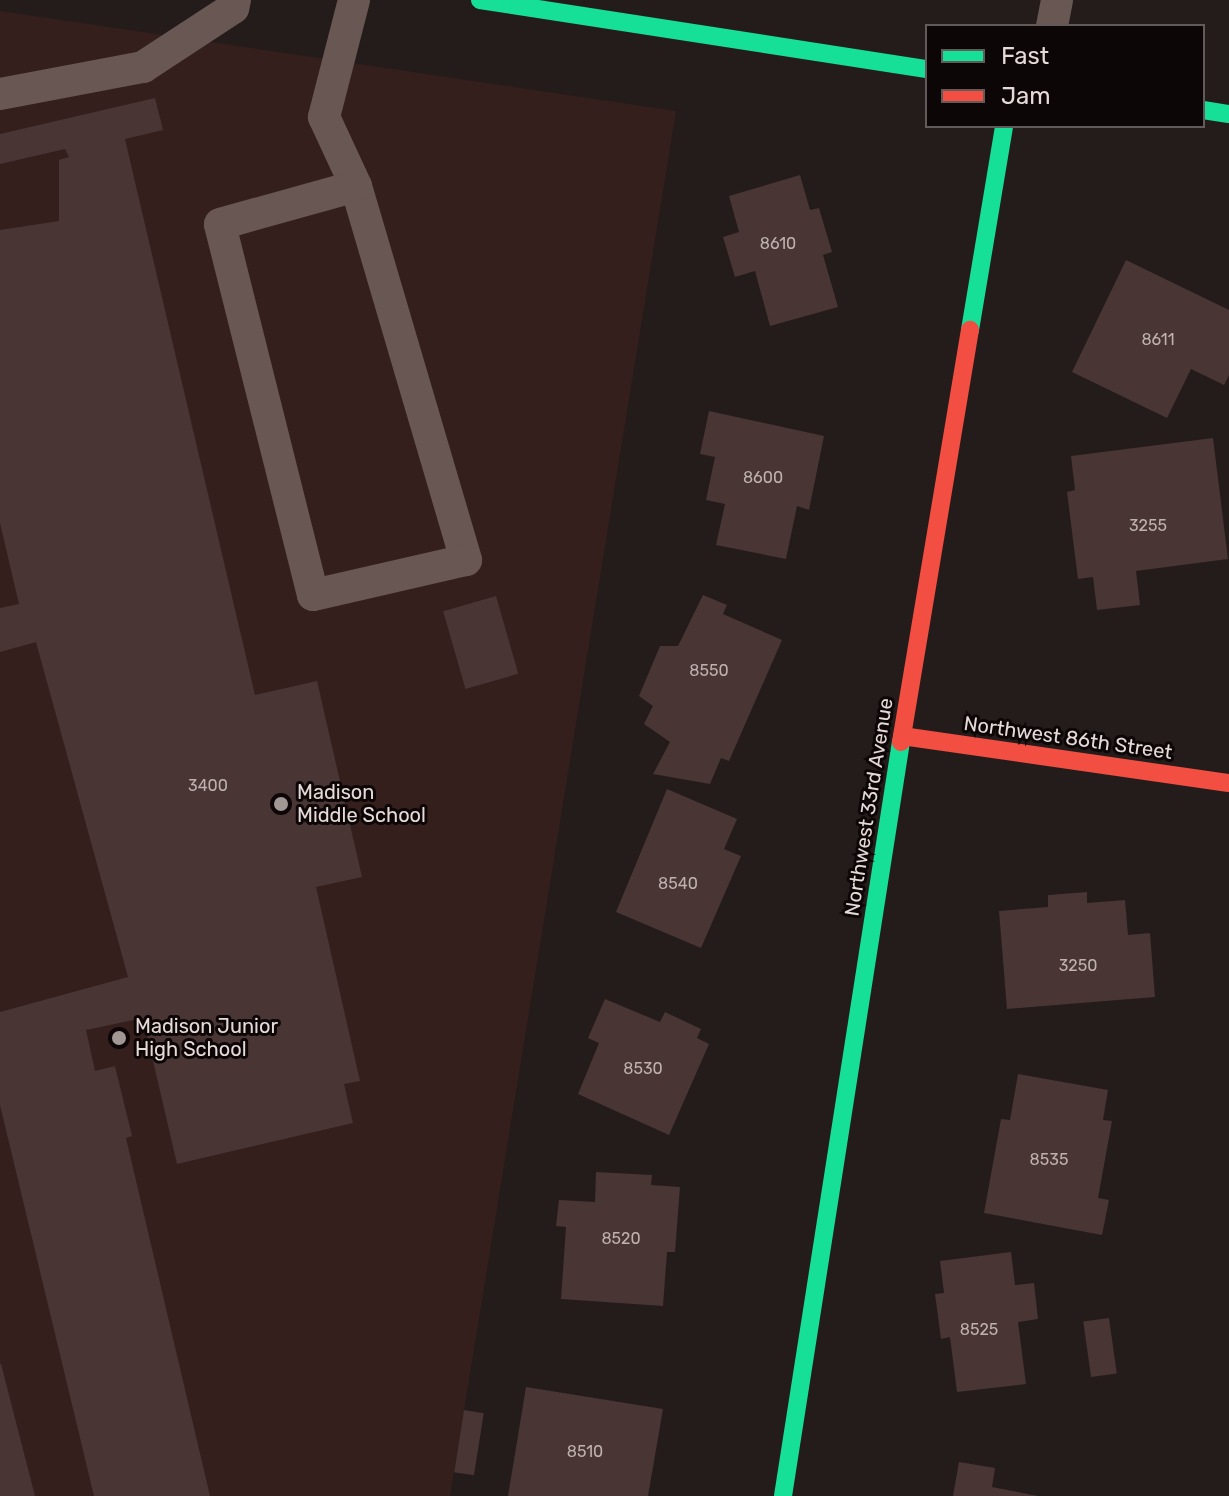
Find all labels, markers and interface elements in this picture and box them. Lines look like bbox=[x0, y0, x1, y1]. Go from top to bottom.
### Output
legend bbox=[925, 24, 1205, 128]
text: Fast bbox=[1001, 42, 1049, 70]
text: Jam bbox=[1001, 82, 1051, 110]
house number: 8610 bbox=[760, 234, 796, 254]
house number: 8611 bbox=[1141, 330, 1175, 350]
house number: 8600 bbox=[743, 468, 783, 488]
house number: 3255 bbox=[1129, 516, 1167, 536]
house number: 8550 bbox=[689, 661, 729, 681]
street label: Northwest 33rd Avenue bbox=[840, 696, 898, 918]
street label: Northwest 86th Street bbox=[962, 711, 1174, 765]
house number: 3400 bbox=[188, 776, 228, 796]
place label: Madison Middle School bbox=[297, 780, 426, 827]
marker: Madison Middle School bbox=[272, 795, 290, 813]
house number: 8540 bbox=[658, 874, 698, 894]
house number: 3250 bbox=[1059, 956, 1097, 976]
place label: Madison Junior High School bbox=[135, 1014, 278, 1061]
marker: Madison Junior High School bbox=[110, 1029, 128, 1047]
house number: 8530 bbox=[623, 1059, 663, 1079]
house number: 8535 bbox=[1030, 1150, 1068, 1170]
house number: 8520 bbox=[601, 1229, 641, 1249]
house number: 8525 bbox=[960, 1320, 998, 1340]
house number: 8510 bbox=[567, 1442, 603, 1462]

